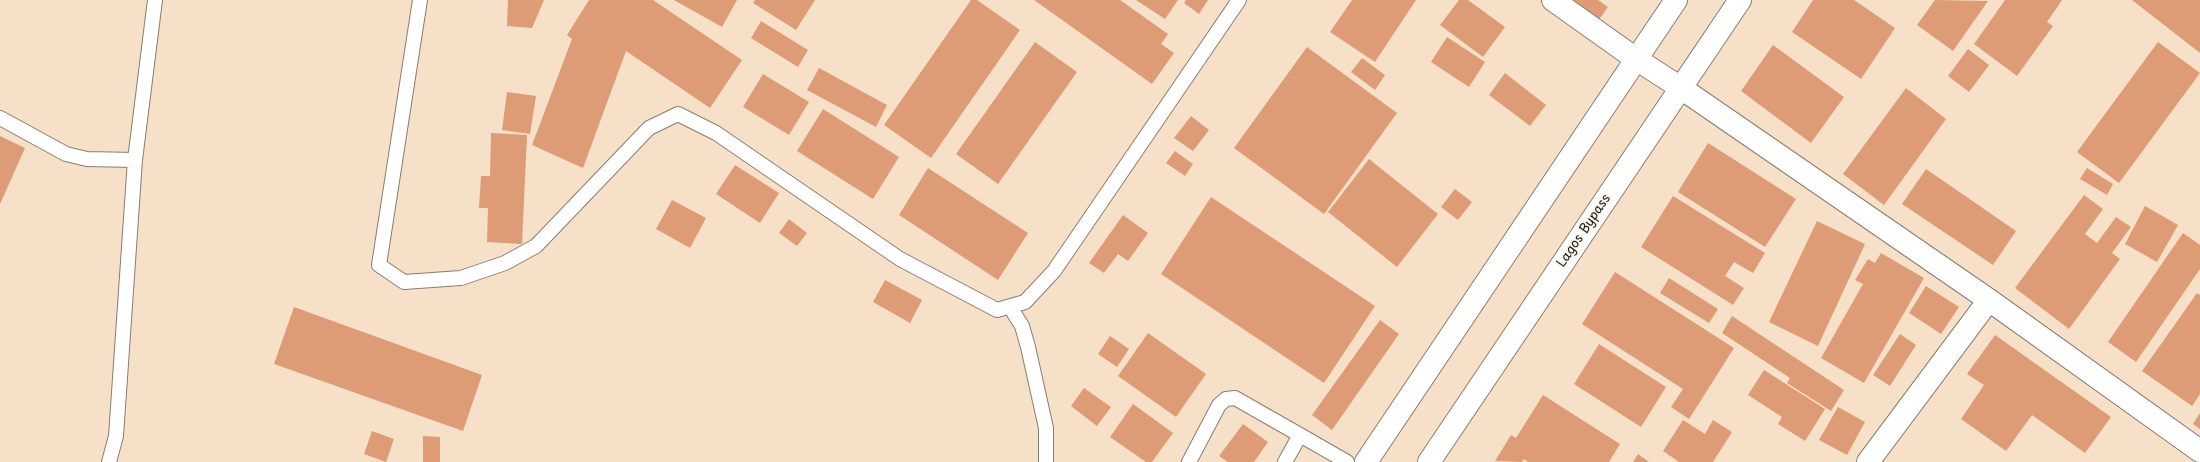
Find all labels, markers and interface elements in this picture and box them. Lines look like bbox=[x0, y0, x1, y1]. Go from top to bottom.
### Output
street label: Lagos Bypass bbox=[1554, 192, 1614, 270]

